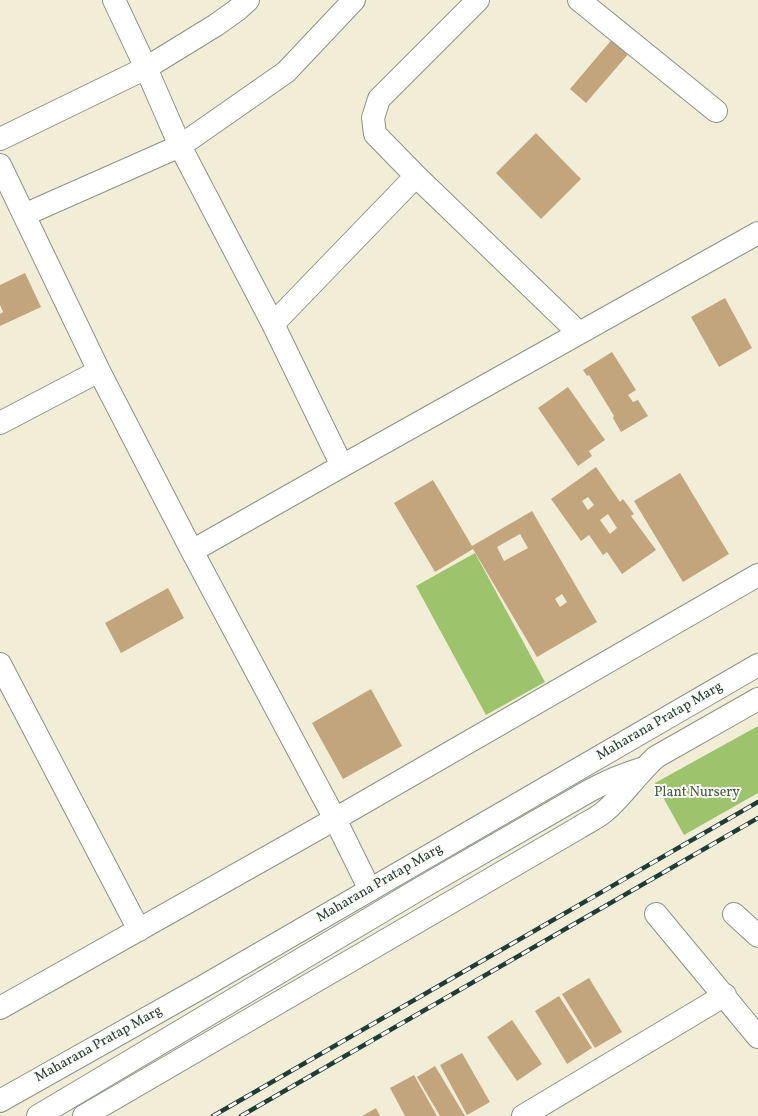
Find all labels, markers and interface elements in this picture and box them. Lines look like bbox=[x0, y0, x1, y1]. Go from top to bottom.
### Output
street label: Maharana Pratap Marg bbox=[594, 679, 726, 765]
park label: Plant Nursery bbox=[654, 785, 740, 801]
street label: Maharana Pratap Marg bbox=[314, 841, 446, 927]
street label: Maharana Pratap Marg bbox=[32, 1003, 166, 1087]

